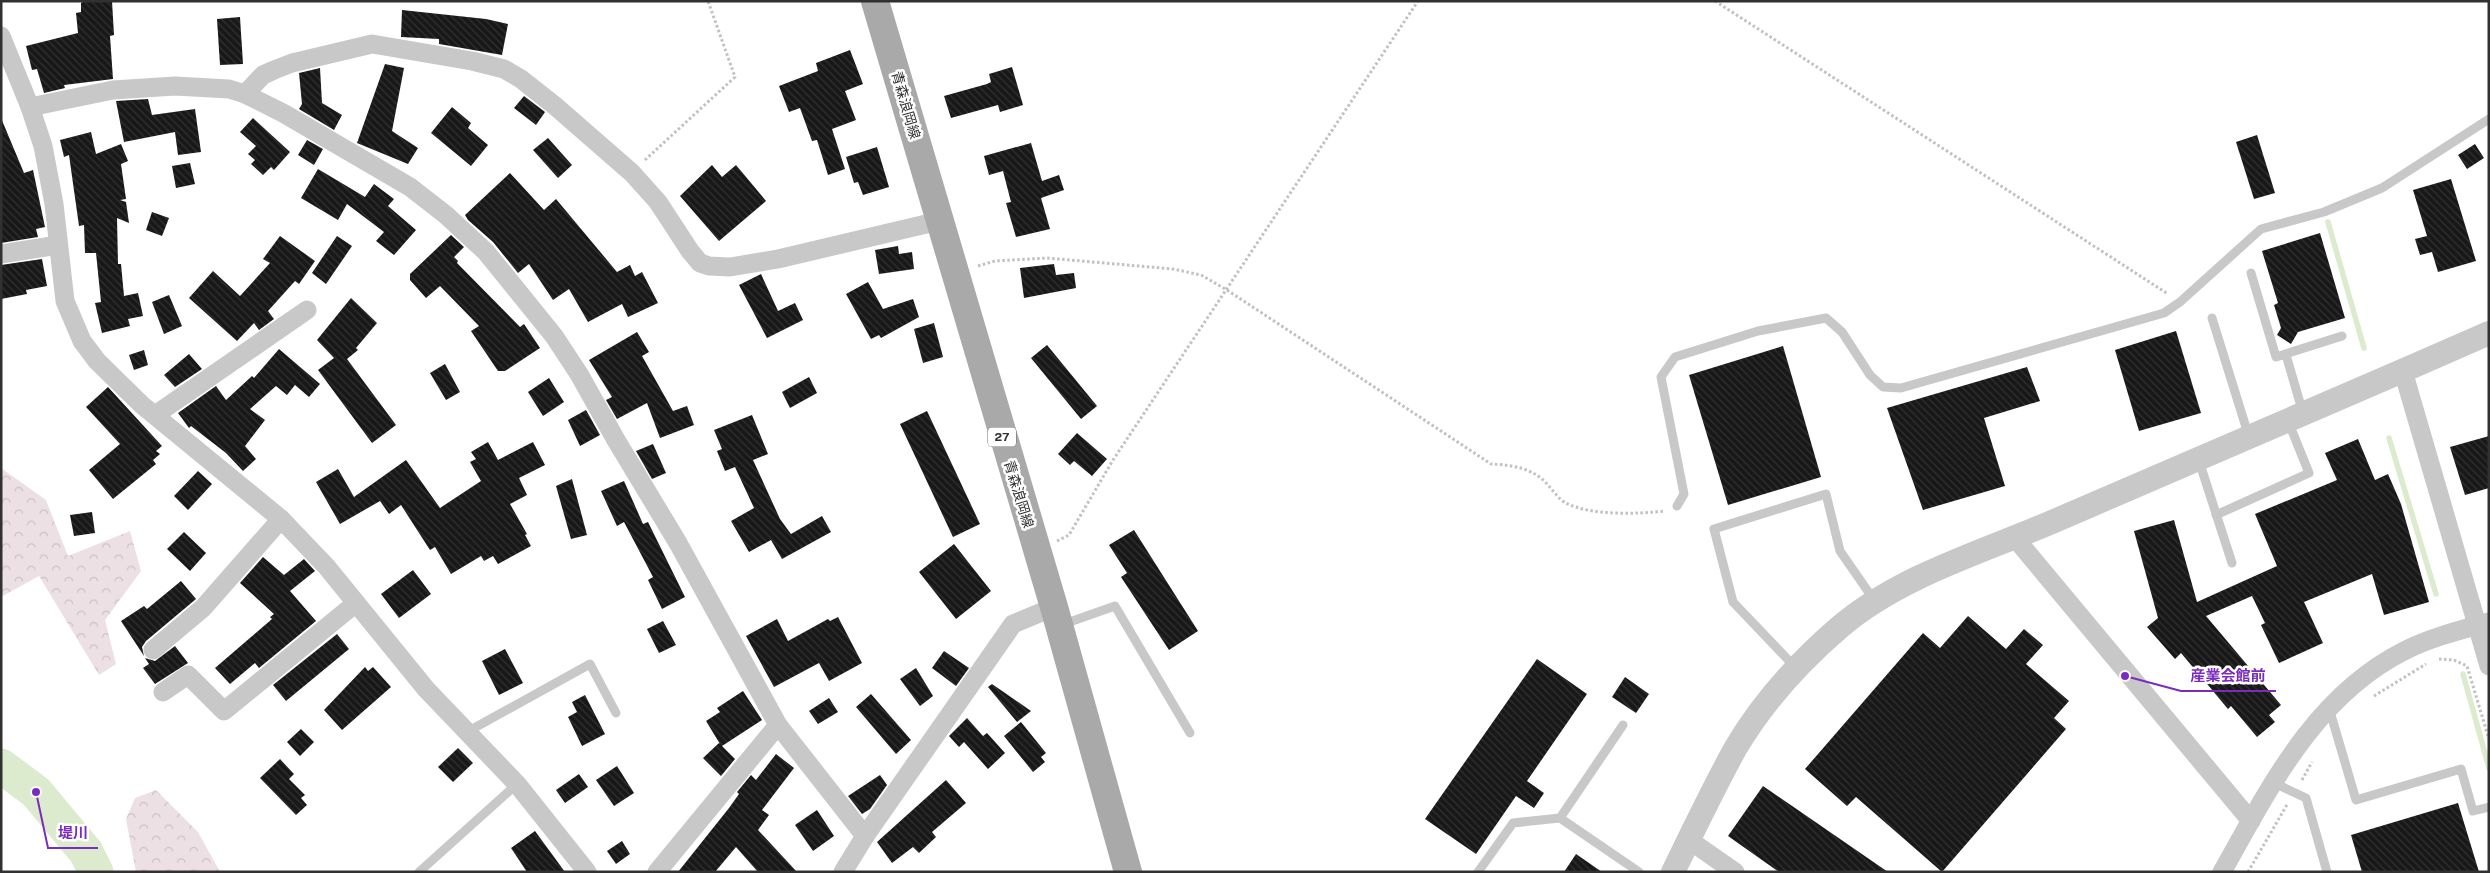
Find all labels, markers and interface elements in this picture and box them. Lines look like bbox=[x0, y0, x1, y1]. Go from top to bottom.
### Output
street label: 青森浪岡線 bbox=[889, 69, 923, 141]
road number: 27 bbox=[988, 428, 1016, 447]
street label: 青森浪岡線 bbox=[1001, 458, 1037, 530]
callout: 産業会館前 bbox=[2181, 661, 2276, 691]
text: 産業会館前 bbox=[2190, 667, 2266, 684]
callout: 堤川 bbox=[48, 818, 98, 848]
text: 堤川 bbox=[58, 824, 88, 841]

